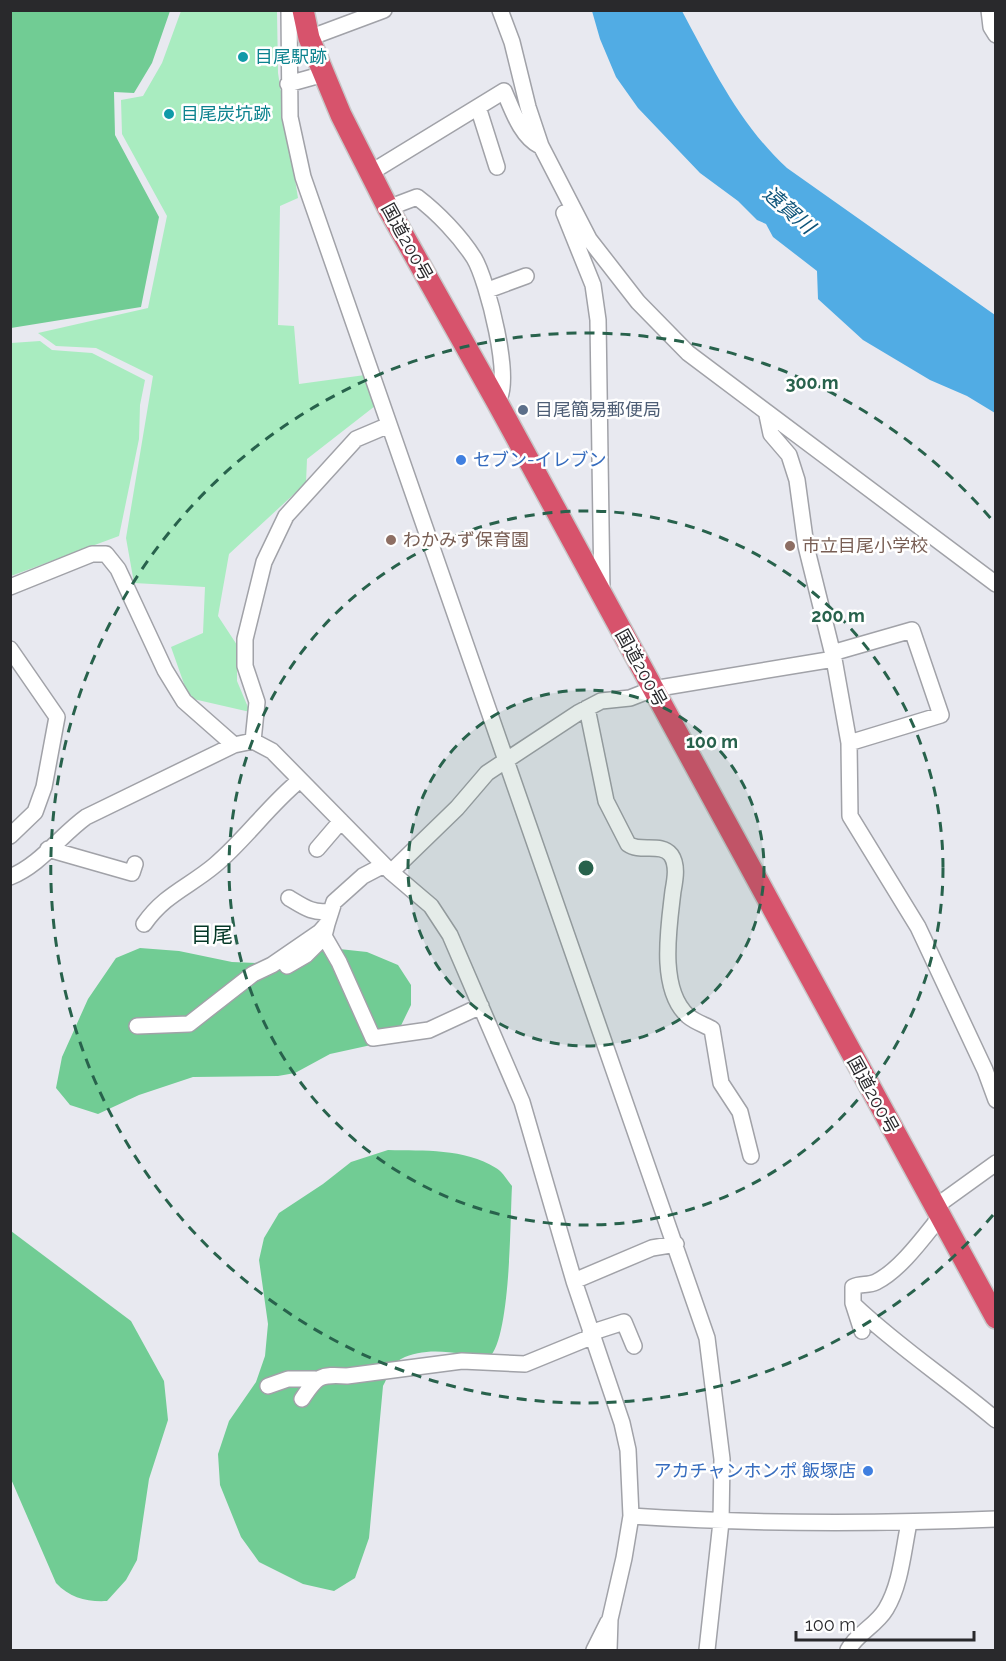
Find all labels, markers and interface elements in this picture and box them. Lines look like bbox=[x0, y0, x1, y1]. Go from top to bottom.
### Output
place label: 目尾駅跡 bbox=[255, 46, 327, 67]
marker: 目尾駅跡 bbox=[236, 50, 250, 64]
place label: 目尾炭坑跡 bbox=[181, 103, 271, 124]
marker: 目尾炭坑跡 bbox=[162, 107, 176, 121]
water label: 遠賀川 bbox=[758, 181, 821, 240]
street label: 国道200号 bbox=[378, 199, 437, 284]
text: 300 m bbox=[785, 372, 839, 393]
place label: 目尾簡易郵便局 bbox=[535, 399, 661, 420]
marker: 目尾簡易郵便局 bbox=[516, 403, 530, 417]
place label: セブン-イレブン bbox=[473, 449, 607, 470]
marker: セブン-イレブン bbox=[454, 453, 468, 467]
place label: わかみず保育園 bbox=[403, 529, 529, 550]
marker: わかみず保育園 bbox=[384, 533, 398, 547]
place label: 市立目尾小学校 bbox=[802, 535, 928, 556]
marker: 市立目尾小学校 bbox=[783, 539, 797, 553]
text: 200 m bbox=[811, 605, 865, 626]
street label: 国道200号 bbox=[612, 625, 671, 710]
text: 100 m bbox=[686, 731, 738, 752]
centre of rings bbox=[576, 858, 596, 878]
district label: 目尾 bbox=[191, 922, 233, 947]
street label: 国道200号 bbox=[844, 1052, 903, 1137]
place label: アカチャンホンポ 飯塚店 bbox=[654, 1460, 856, 1481]
marker: アカチャンホンポ 飯塚店 bbox=[861, 1464, 875, 1478]
scale bar bbox=[796, 1604, 974, 1642]
text: 100 m bbox=[805, 1614, 856, 1635]

